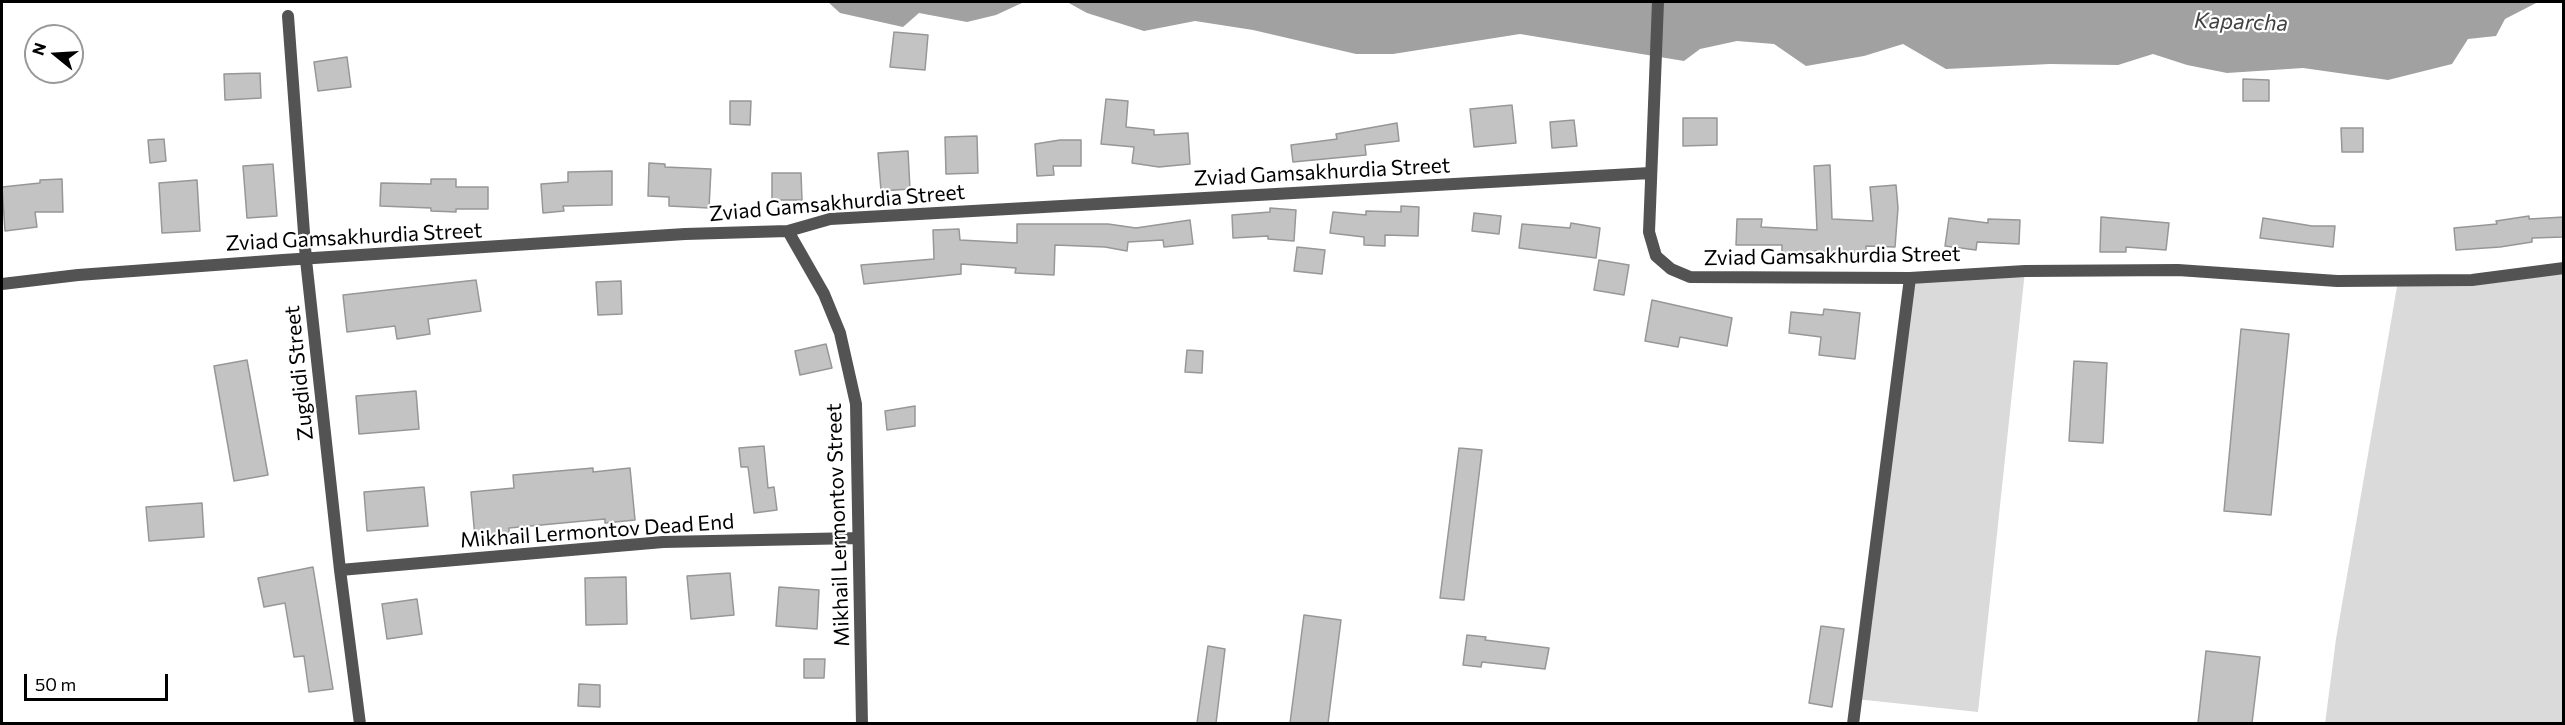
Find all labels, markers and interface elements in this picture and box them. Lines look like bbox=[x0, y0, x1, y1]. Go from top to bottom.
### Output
water label: Kaparcha bbox=[2193, 7, 2289, 37]
north arrow bbox=[24, 24, 84, 84]
text: N bbox=[27, 40, 49, 58]
street label: Zviad Gamsakhurdia Street bbox=[1193, 153, 1451, 191]
street label: Zviad Gamsakhurdia Street bbox=[708, 179, 966, 227]
street label: Zviad Gamsakhurdia Street bbox=[225, 218, 483, 256]
street label: Zviad Gamsakhurdia Street bbox=[1703, 241, 1961, 271]
street label: Zugdidi Street bbox=[279, 304, 319, 442]
street label: Mikhail Lermontov Street bbox=[821, 403, 855, 647]
street label: Mikhail Lermontov Dead End bbox=[459, 509, 735, 553]
scale bar bbox=[27, 662, 171, 700]
text: 50 m bbox=[35, 673, 76, 695]

